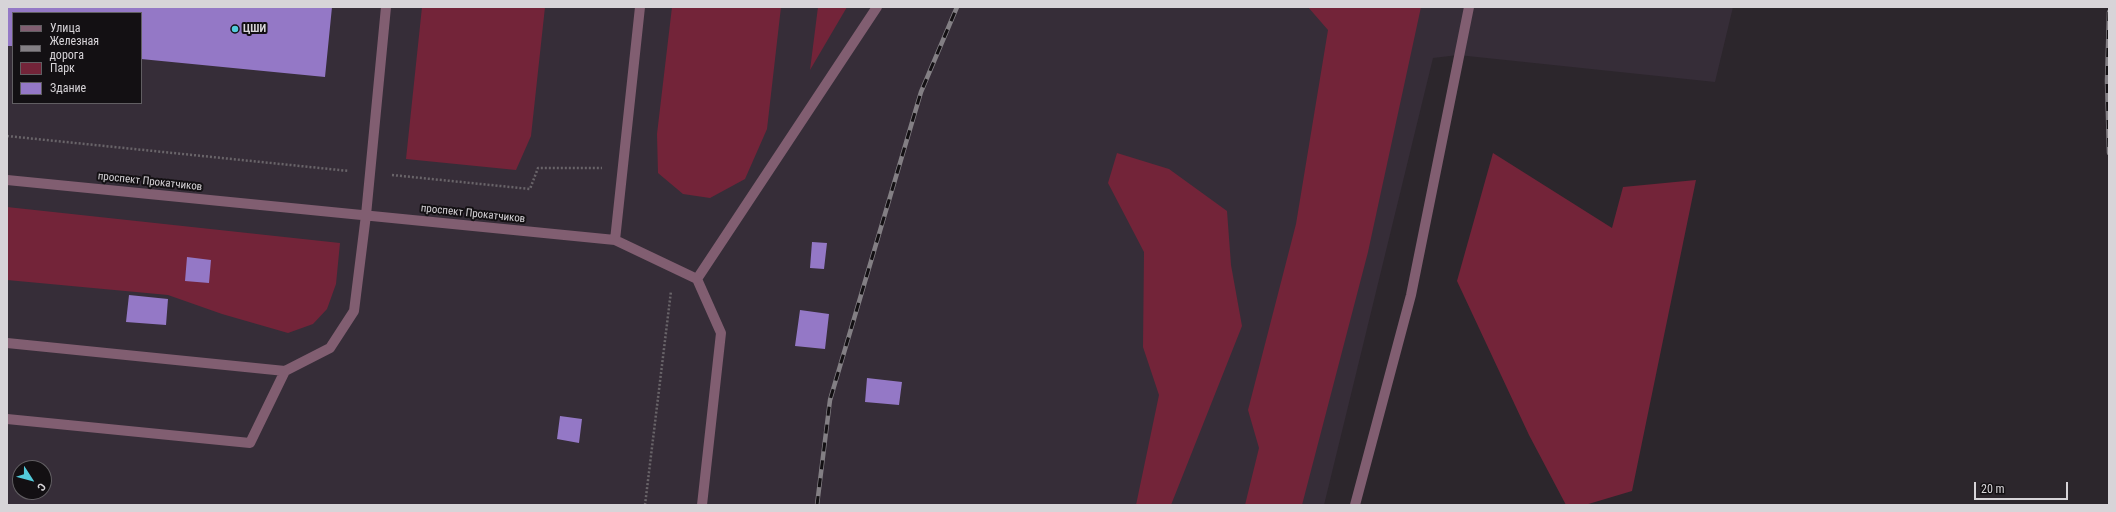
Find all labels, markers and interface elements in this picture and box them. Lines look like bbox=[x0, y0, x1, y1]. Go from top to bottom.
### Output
legend bbox=[12, 12, 142, 104]
text: Улица bbox=[50, 21, 80, 35]
place label: ЦШИ bbox=[243, 22, 266, 36]
marker: ЦШИ bbox=[230, 24, 240, 34]
text: Железная дорога bbox=[49, 34, 99, 62]
text: Парк bbox=[50, 61, 75, 75]
text: Здание bbox=[50, 81, 86, 95]
street label: проспект Прокатчиков bbox=[97, 170, 203, 194]
street label: проспект Прокатчиков bbox=[420, 202, 526, 226]
north arrow bbox=[12, 460, 52, 500]
scale bar bbox=[1976, 474, 2070, 500]
text: С bbox=[34, 480, 48, 493]
text: 20 m bbox=[1981, 482, 2005, 496]

